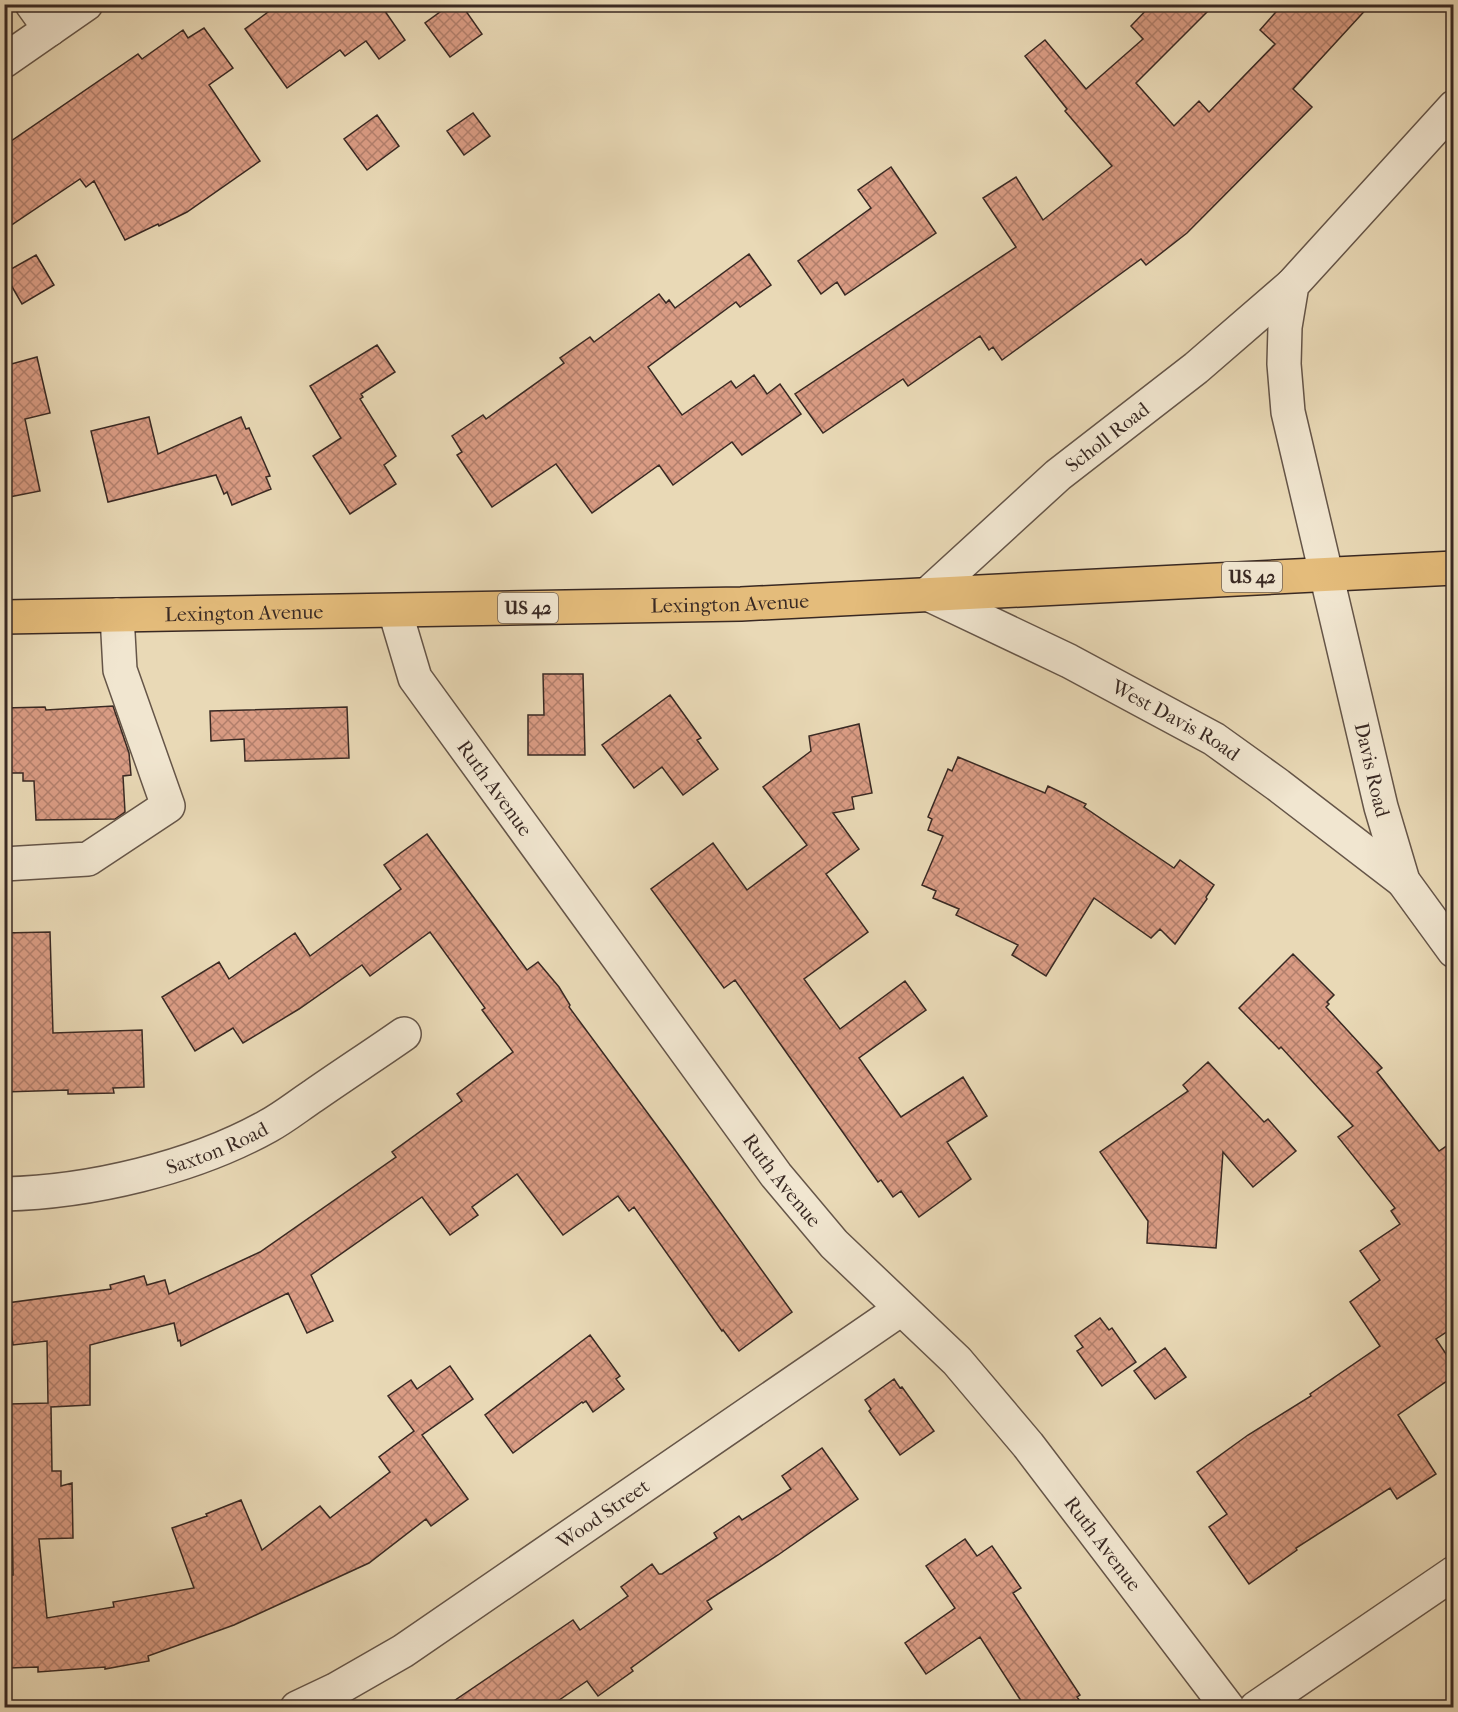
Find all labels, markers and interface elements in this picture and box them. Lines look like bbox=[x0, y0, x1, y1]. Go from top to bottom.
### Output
street label: Scholl Road bbox=[1061, 397, 1155, 477]
road number: US 42 bbox=[1222, 562, 1282, 592]
street label: Lexington Avenue bbox=[650, 590, 810, 618]
road number: US 42 bbox=[498, 593, 558, 623]
street label: Lexington Avenue bbox=[165, 600, 324, 626]
street label: West Davis Road bbox=[1107, 675, 1245, 766]
street label: Davis Road bbox=[1350, 720, 1395, 821]
street label: Ruth Avenue bbox=[452, 736, 537, 841]
street label: Saxton Road bbox=[163, 1117, 273, 1179]
street label: Ruth Avenue bbox=[738, 1129, 826, 1232]
street label: Wood Street bbox=[552, 1474, 654, 1554]
street label: Ruth Avenue bbox=[1059, 1492, 1146, 1596]

